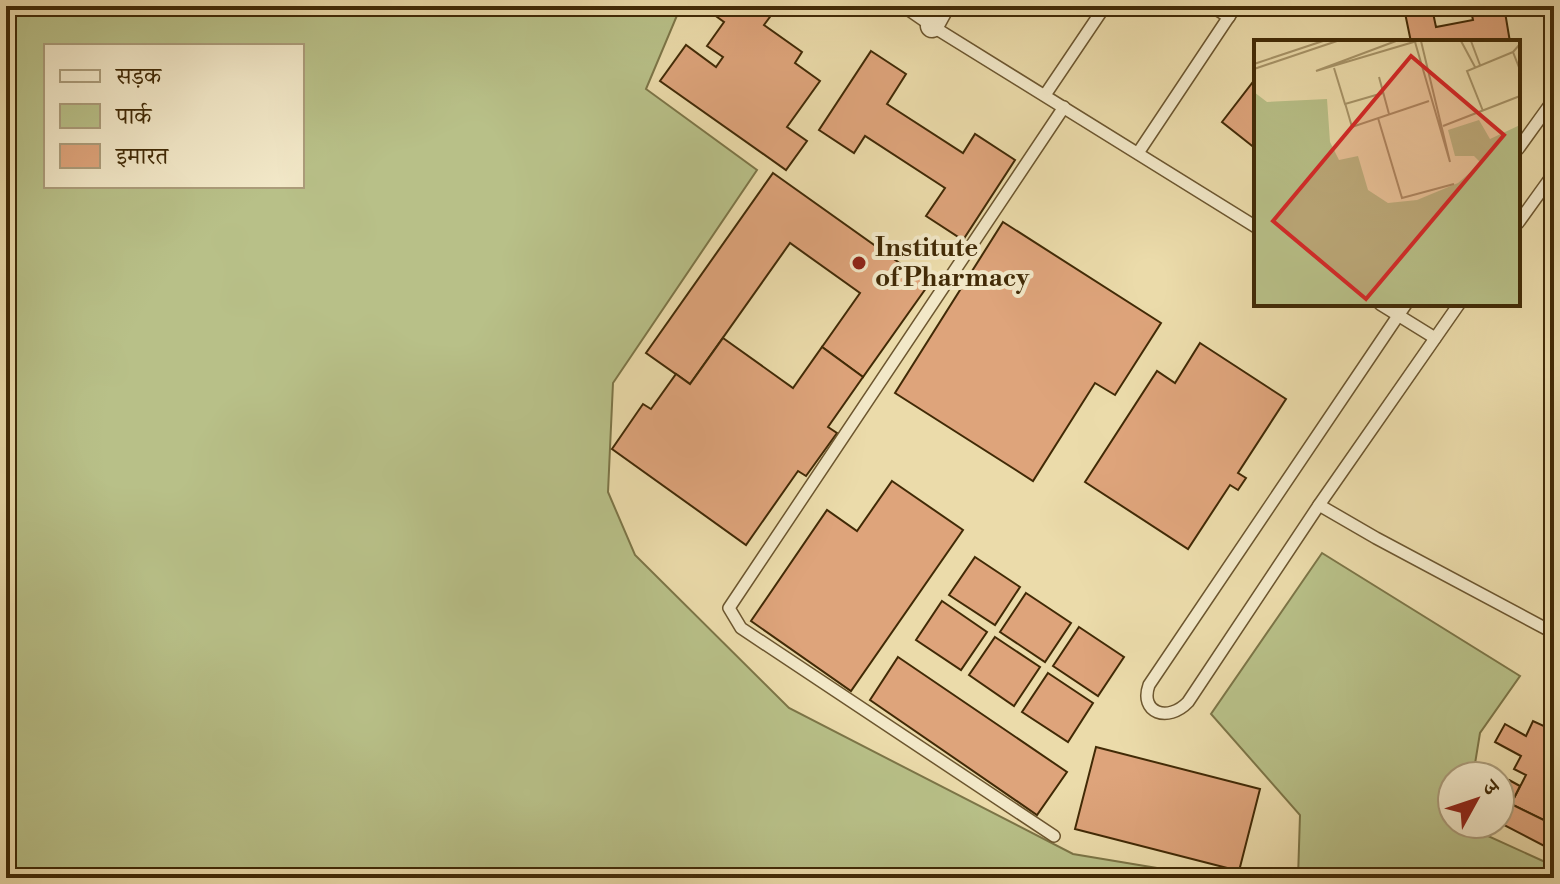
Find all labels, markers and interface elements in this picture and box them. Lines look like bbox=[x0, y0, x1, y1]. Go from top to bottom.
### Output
inset map bbox=[1254, 40, 1520, 306]
legend bbox=[44, 44, 304, 188]
text: सड़क bbox=[115, 62, 163, 92]
text: पार्क bbox=[115, 102, 153, 132]
text: इमारत bbox=[115, 142, 169, 172]
place label: Institute of Pharmacy bbox=[875, 232, 1030, 294]
marker: Institute of Pharmacy bbox=[850, 254, 868, 272]
north arrow bbox=[1436, 760, 1516, 840]
text: उ bbox=[1475, 774, 1505, 802]

